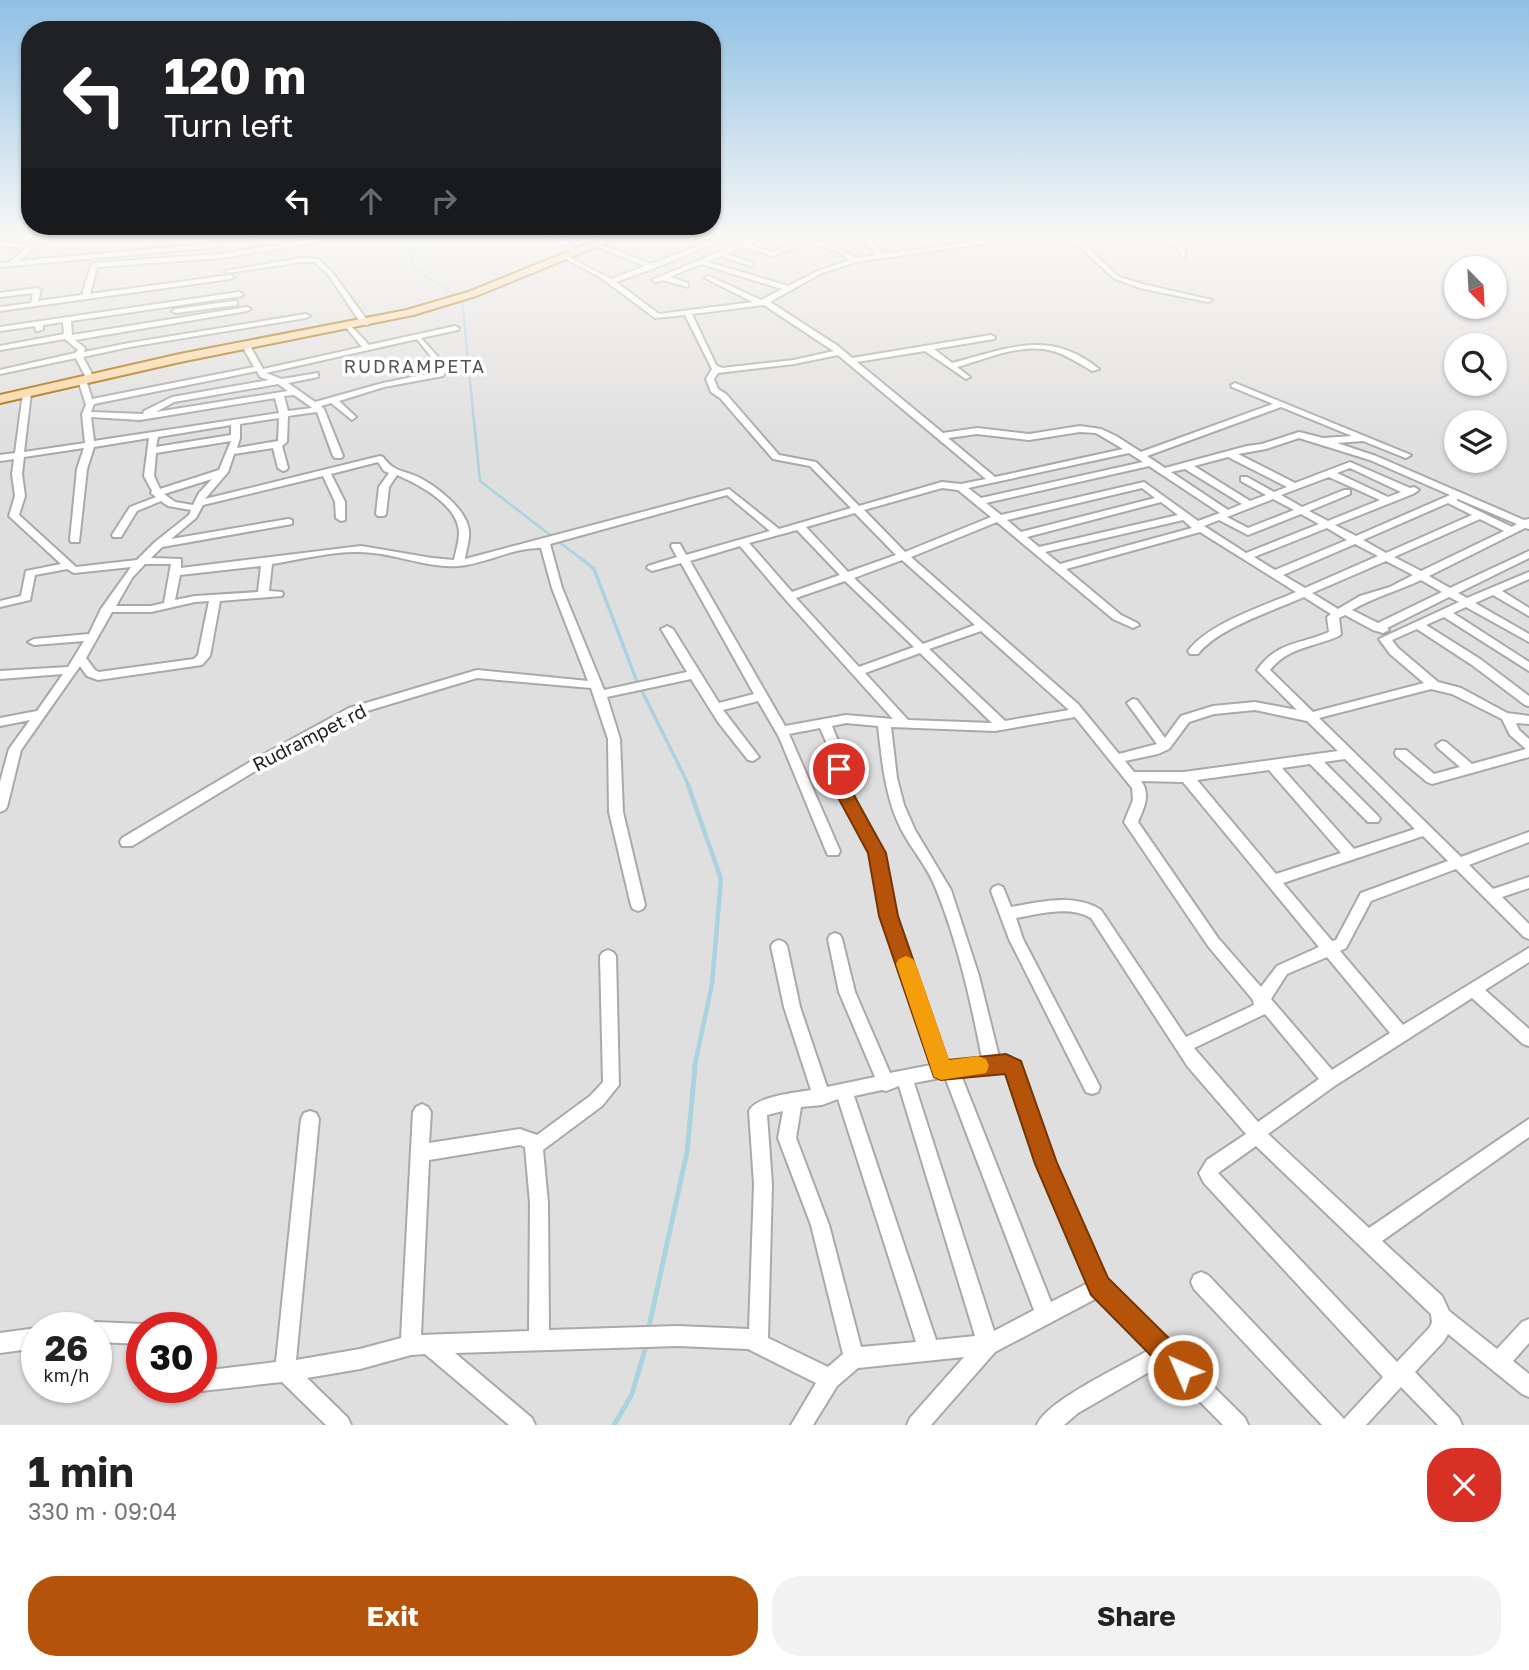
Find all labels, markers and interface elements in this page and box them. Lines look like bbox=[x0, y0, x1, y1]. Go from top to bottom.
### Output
text: 120 m bbox=[164, 46, 306, 105]
icon: left bbox=[49, 49, 140, 140]
text: Turn left bbox=[164, 106, 293, 144]
icon: left bbox=[279, 182, 317, 220]
icon: ahead bbox=[352, 182, 390, 220]
icon: right bbox=[425, 182, 463, 220]
north arrow bbox=[1444, 256, 1507, 318]
map controls bbox=[1444, 256, 1507, 473]
button: search bbox=[1444, 333, 1507, 396]
district label: RUDRAMPETA bbox=[344, 355, 486, 377]
button: layers bbox=[1444, 410, 1507, 473]
street label: Rudrampet rd bbox=[248, 699, 370, 775]
pin bbox=[809, 739, 869, 799]
icon: arrive bbox=[820, 750, 858, 788]
speed limit sign: 30 bbox=[126, 1312, 217, 1403]
text: 26 bbox=[45, 1327, 88, 1369]
position arrow bbox=[1146, 1333, 1220, 1407]
text: km/h bbox=[44, 1364, 89, 1386]
text: 1 min bbox=[28, 1446, 134, 1496]
button: close bbox=[1427, 1448, 1501, 1522]
text: 330 m · 09:04 bbox=[28, 1497, 177, 1525]
button: Exit bbox=[28, 1576, 758, 1656]
button: Share bbox=[772, 1576, 1501, 1656]

